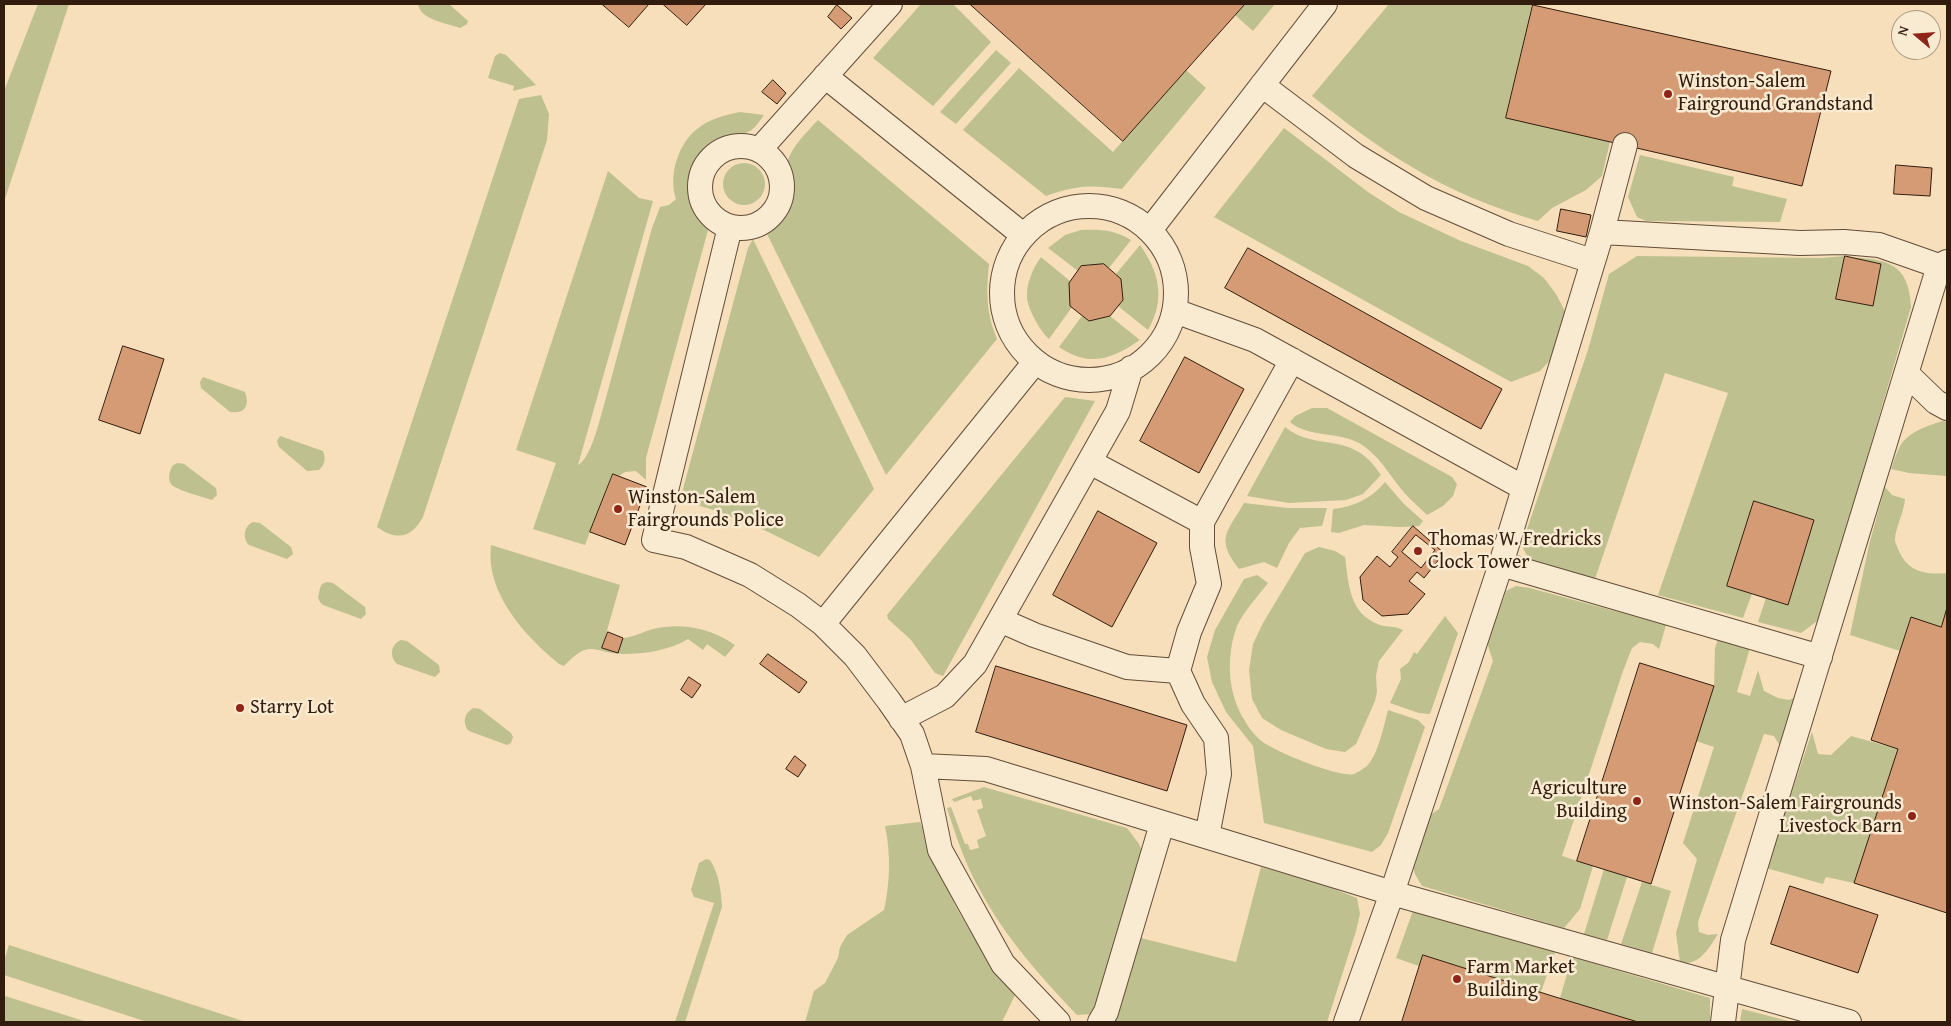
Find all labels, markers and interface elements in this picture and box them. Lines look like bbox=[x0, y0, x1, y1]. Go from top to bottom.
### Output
north arrow bbox=[1891, 10, 1941, 60]
text: N bbox=[1892, 23, 1914, 38]
place label: Winston-Salem Fairground Grandstand bbox=[1678, 70, 1873, 117]
marker: Winston-Salem Fairground Grandstand bbox=[1662, 88, 1674, 100]
place label: Winston-Salem Fairgrounds Police bbox=[628, 486, 784, 533]
marker: Winston-Salem Fairgrounds Police bbox=[612, 503, 624, 515]
place label: Thomas W. Fredricks Clock Tower bbox=[1428, 528, 1601, 575]
marker: Thomas W. Fredricks Clock Tower bbox=[1412, 545, 1424, 557]
place label: Starry Lot bbox=[250, 696, 334, 720]
marker: Starry Lot bbox=[234, 702, 246, 714]
place label: Agriculture Building bbox=[1531, 777, 1627, 824]
place label: Winston-Salem Fairgrounds Livestock Barn bbox=[1669, 792, 1902, 839]
marker: Agriculture Building bbox=[1631, 795, 1643, 807]
marker: Winston-Salem Fairgrounds Livestock Barn bbox=[1906, 810, 1918, 822]
place label: Farm Market Building bbox=[1467, 956, 1575, 1003]
marker: Farm Market Building bbox=[1451, 973, 1463, 985]

